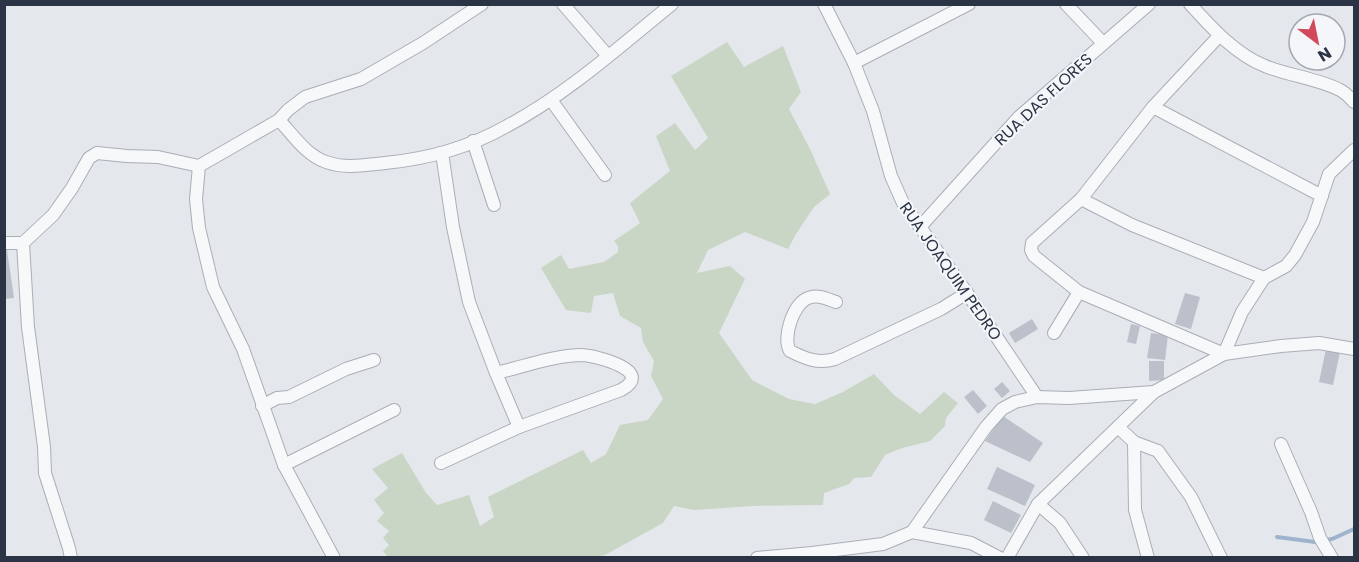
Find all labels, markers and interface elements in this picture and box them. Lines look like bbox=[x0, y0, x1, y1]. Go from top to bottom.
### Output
north arrow bbox=[1287, 12, 1347, 72]
text: N bbox=[1313, 41, 1336, 67]
street label: RUA DAS FLORES bbox=[989, 48, 1097, 151]
street label: RUA JOAQUIM PEDRO bbox=[894, 198, 1007, 345]

